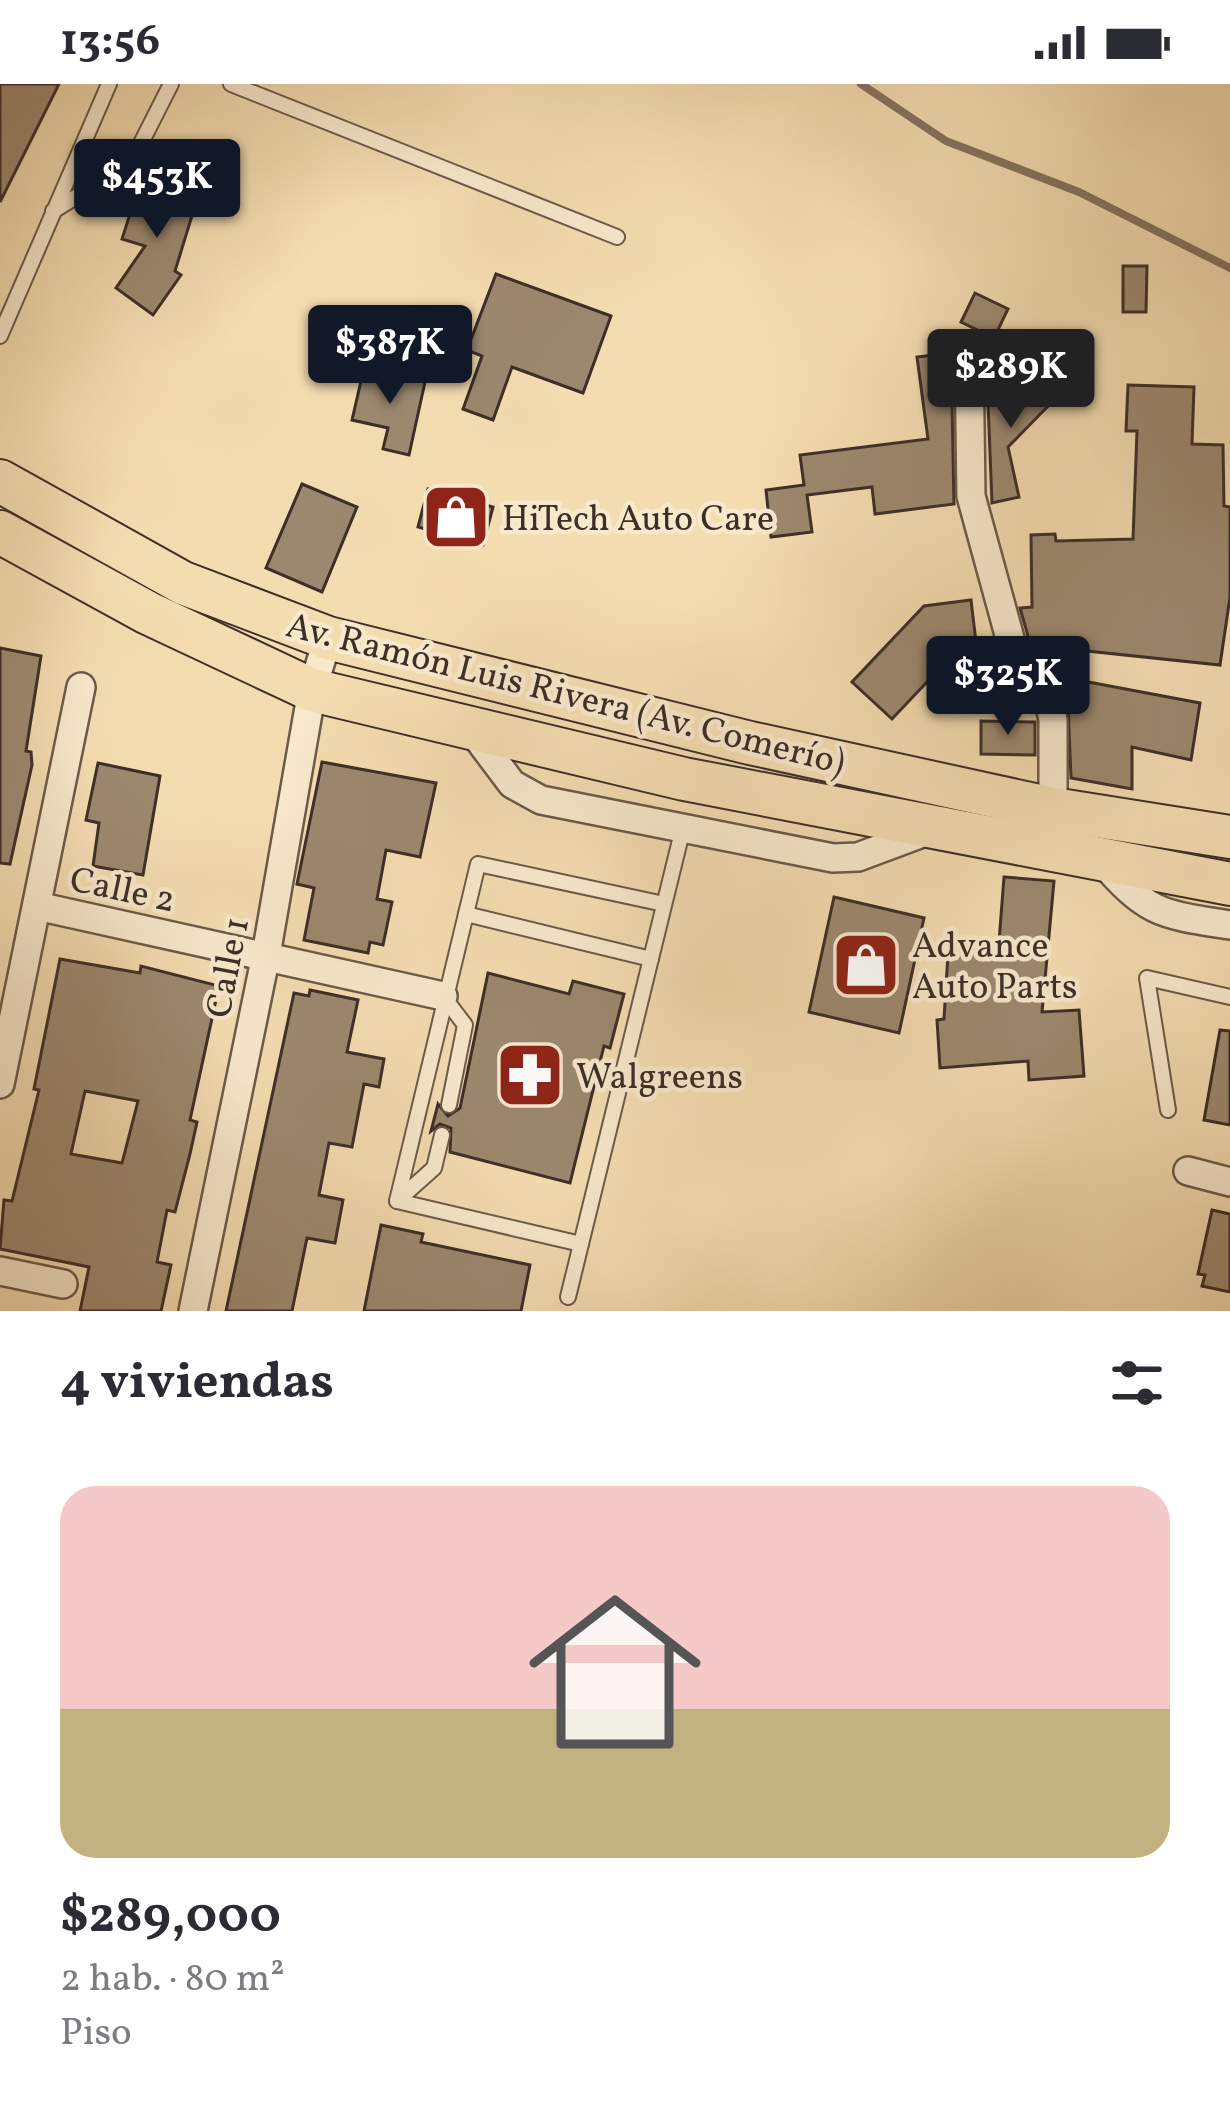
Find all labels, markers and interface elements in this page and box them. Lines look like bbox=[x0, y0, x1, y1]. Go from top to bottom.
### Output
text: 13:56 bbox=[60, 11, 160, 74]
pin: $453K bbox=[73, 139, 241, 241]
text: $453K bbox=[101, 151, 213, 205]
pin: $387K bbox=[306, 305, 474, 407]
text: $387K bbox=[335, 317, 445, 371]
pin: $289K bbox=[927, 329, 1095, 431]
text: $289K bbox=[954, 341, 1068, 395]
shop icon: HiTech Auto Care bbox=[421, 482, 491, 552]
place label: HiTech Auto Care bbox=[502, 496, 774, 546]
street label: Av. Ramón Luis Rivera (Av. Comerío) bbox=[280, 602, 850, 790]
pin: $325K bbox=[924, 636, 1092, 738]
text: $325K bbox=[954, 648, 1062, 702]
street label: Calle 2 bbox=[65, 856, 179, 927]
street label: Calle 1 bbox=[196, 913, 264, 1022]
place label: Advance Auto Parts bbox=[912, 923, 1078, 1014]
shop icon: Advance Auto Parts bbox=[831, 930, 901, 1000]
pharmacy icon: Walgreens bbox=[495, 1040, 565, 1110]
place label: Walgreens bbox=[576, 1054, 743, 1104]
text: 4 viviendas bbox=[60, 1348, 334, 1419]
icon: filters bbox=[1104, 1350, 1170, 1416]
icon: home bbox=[507, 1564, 723, 1780]
text: $289,000 bbox=[60, 1882, 281, 1953]
text: 2 hab. · 80 m² bbox=[60, 1953, 285, 2007]
text: Piso bbox=[60, 2007, 132, 2061]

